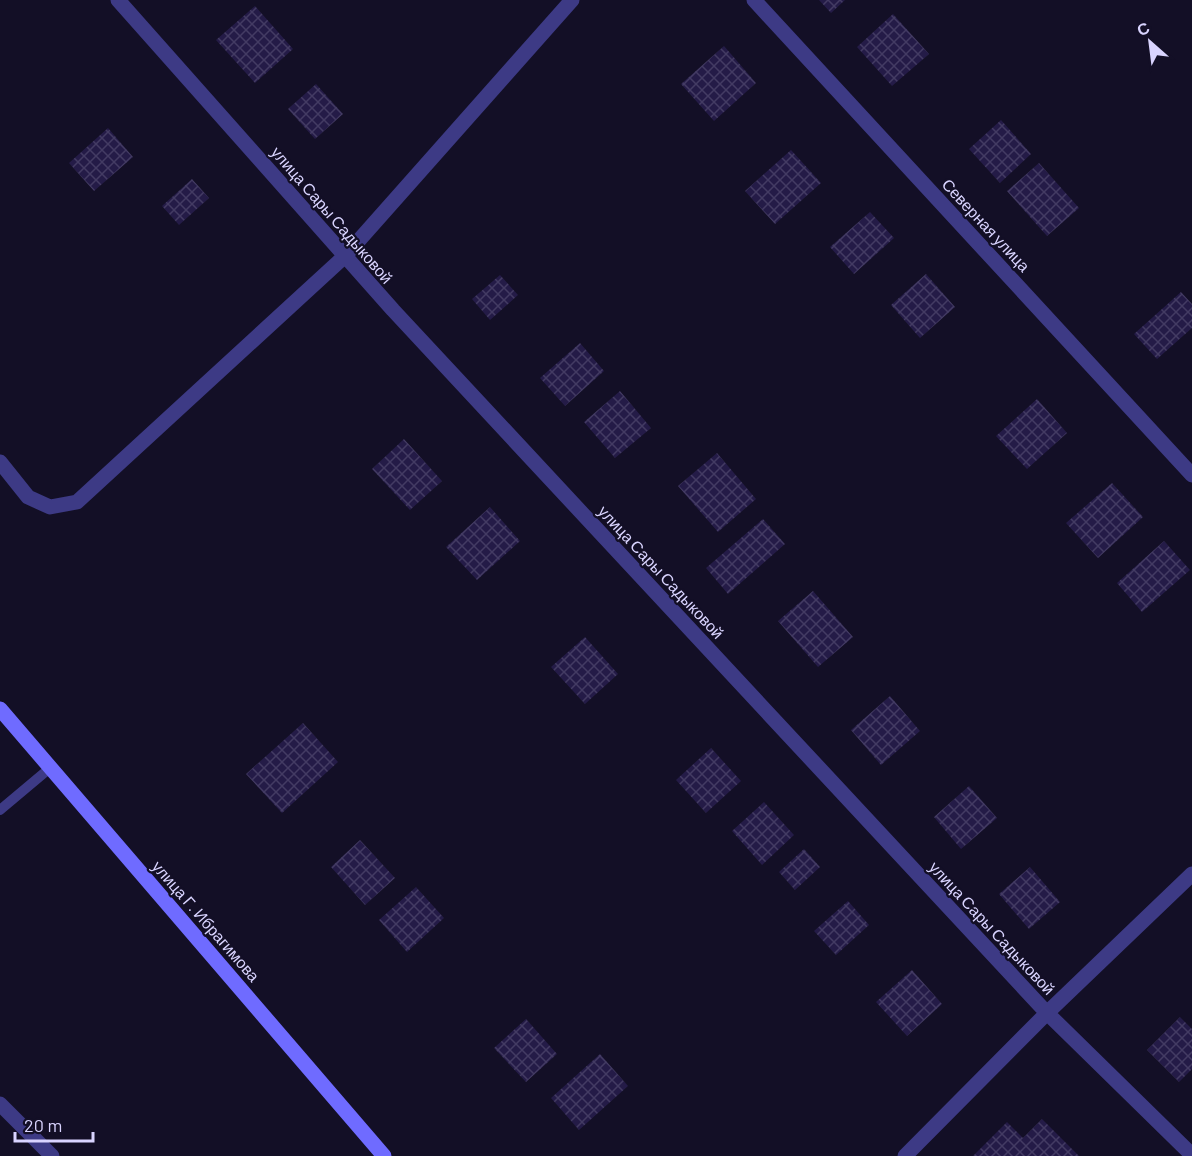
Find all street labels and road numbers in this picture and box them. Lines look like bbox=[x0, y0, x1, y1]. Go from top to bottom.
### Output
street label: улица Сары Садыковой bbox=[268, 142, 397, 287]
street label: Северная улица bbox=[938, 174, 1034, 275]
street label: улица Сары Садыковой bbox=[595, 501, 728, 642]
street label: улица Г. Ибрагимова bbox=[149, 856, 264, 985]
street label: улица Сары Садыковой bbox=[926, 857, 1059, 998]

